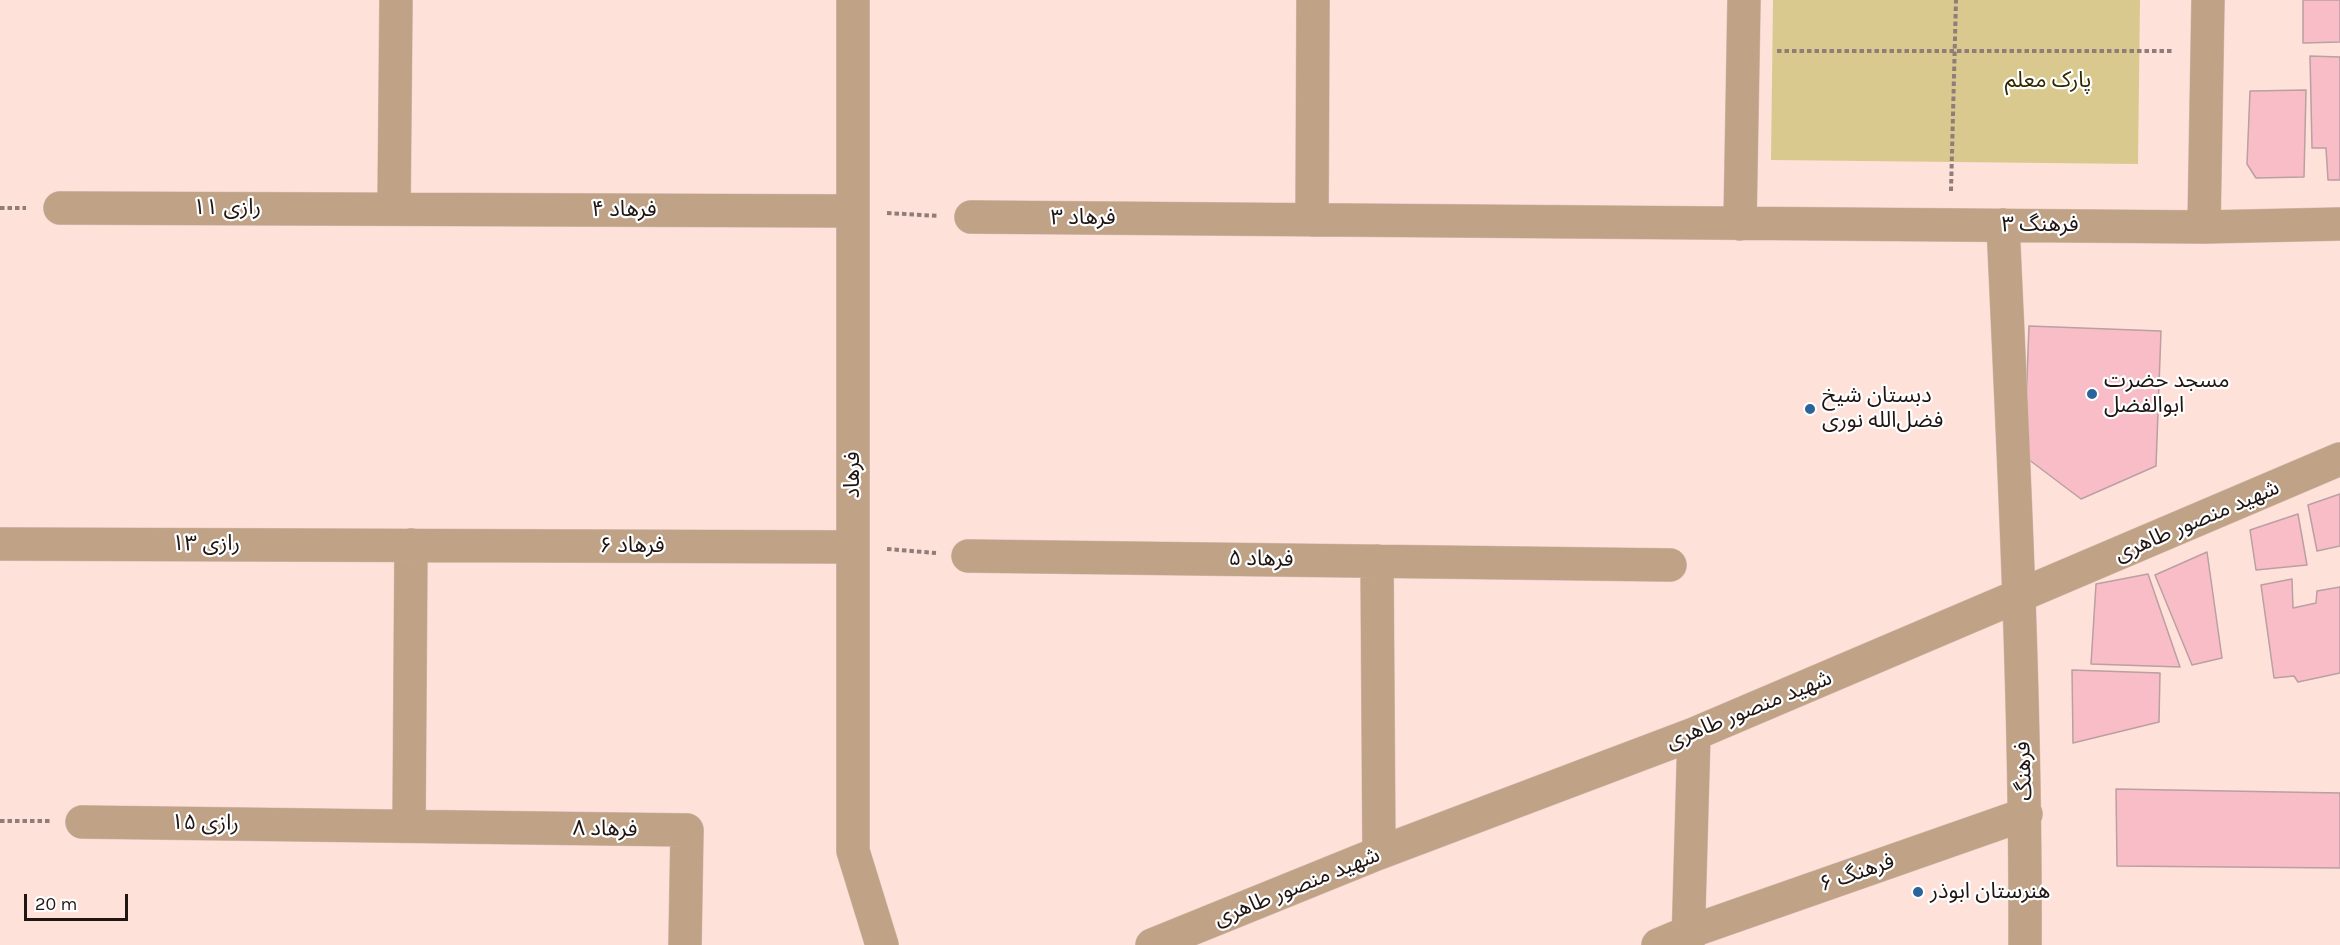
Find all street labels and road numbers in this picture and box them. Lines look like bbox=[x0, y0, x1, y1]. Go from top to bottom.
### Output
street label: رازی ۱۱ bbox=[193, 195, 261, 221]
street label: فرهاد ۴ bbox=[592, 197, 656, 223]
street label: فرهاد ۳ bbox=[1051, 205, 1115, 231]
street label: فرهنگ ۳ bbox=[2001, 212, 2079, 238]
street label: فرهاد bbox=[840, 451, 866, 499]
street label: شهید منصور طاهری bbox=[2111, 474, 2283, 568]
street label: رازی ۱۳ bbox=[172, 531, 240, 557]
street label: فرهاد ۶ bbox=[600, 533, 664, 559]
street label: فرهاد ۵ bbox=[1228, 545, 1294, 573]
street label: شهید منصور طاهری bbox=[1662, 665, 1836, 755]
street label: فرهنگ bbox=[2010, 741, 2038, 801]
street label: رازی ۱۵ bbox=[171, 809, 239, 837]
street label: فرهاد ۸ bbox=[572, 815, 638, 843]
street label: شهید منصور طاهری bbox=[1210, 842, 1384, 932]
street label: فرهنگ ۶ bbox=[1816, 848, 1898, 898]

